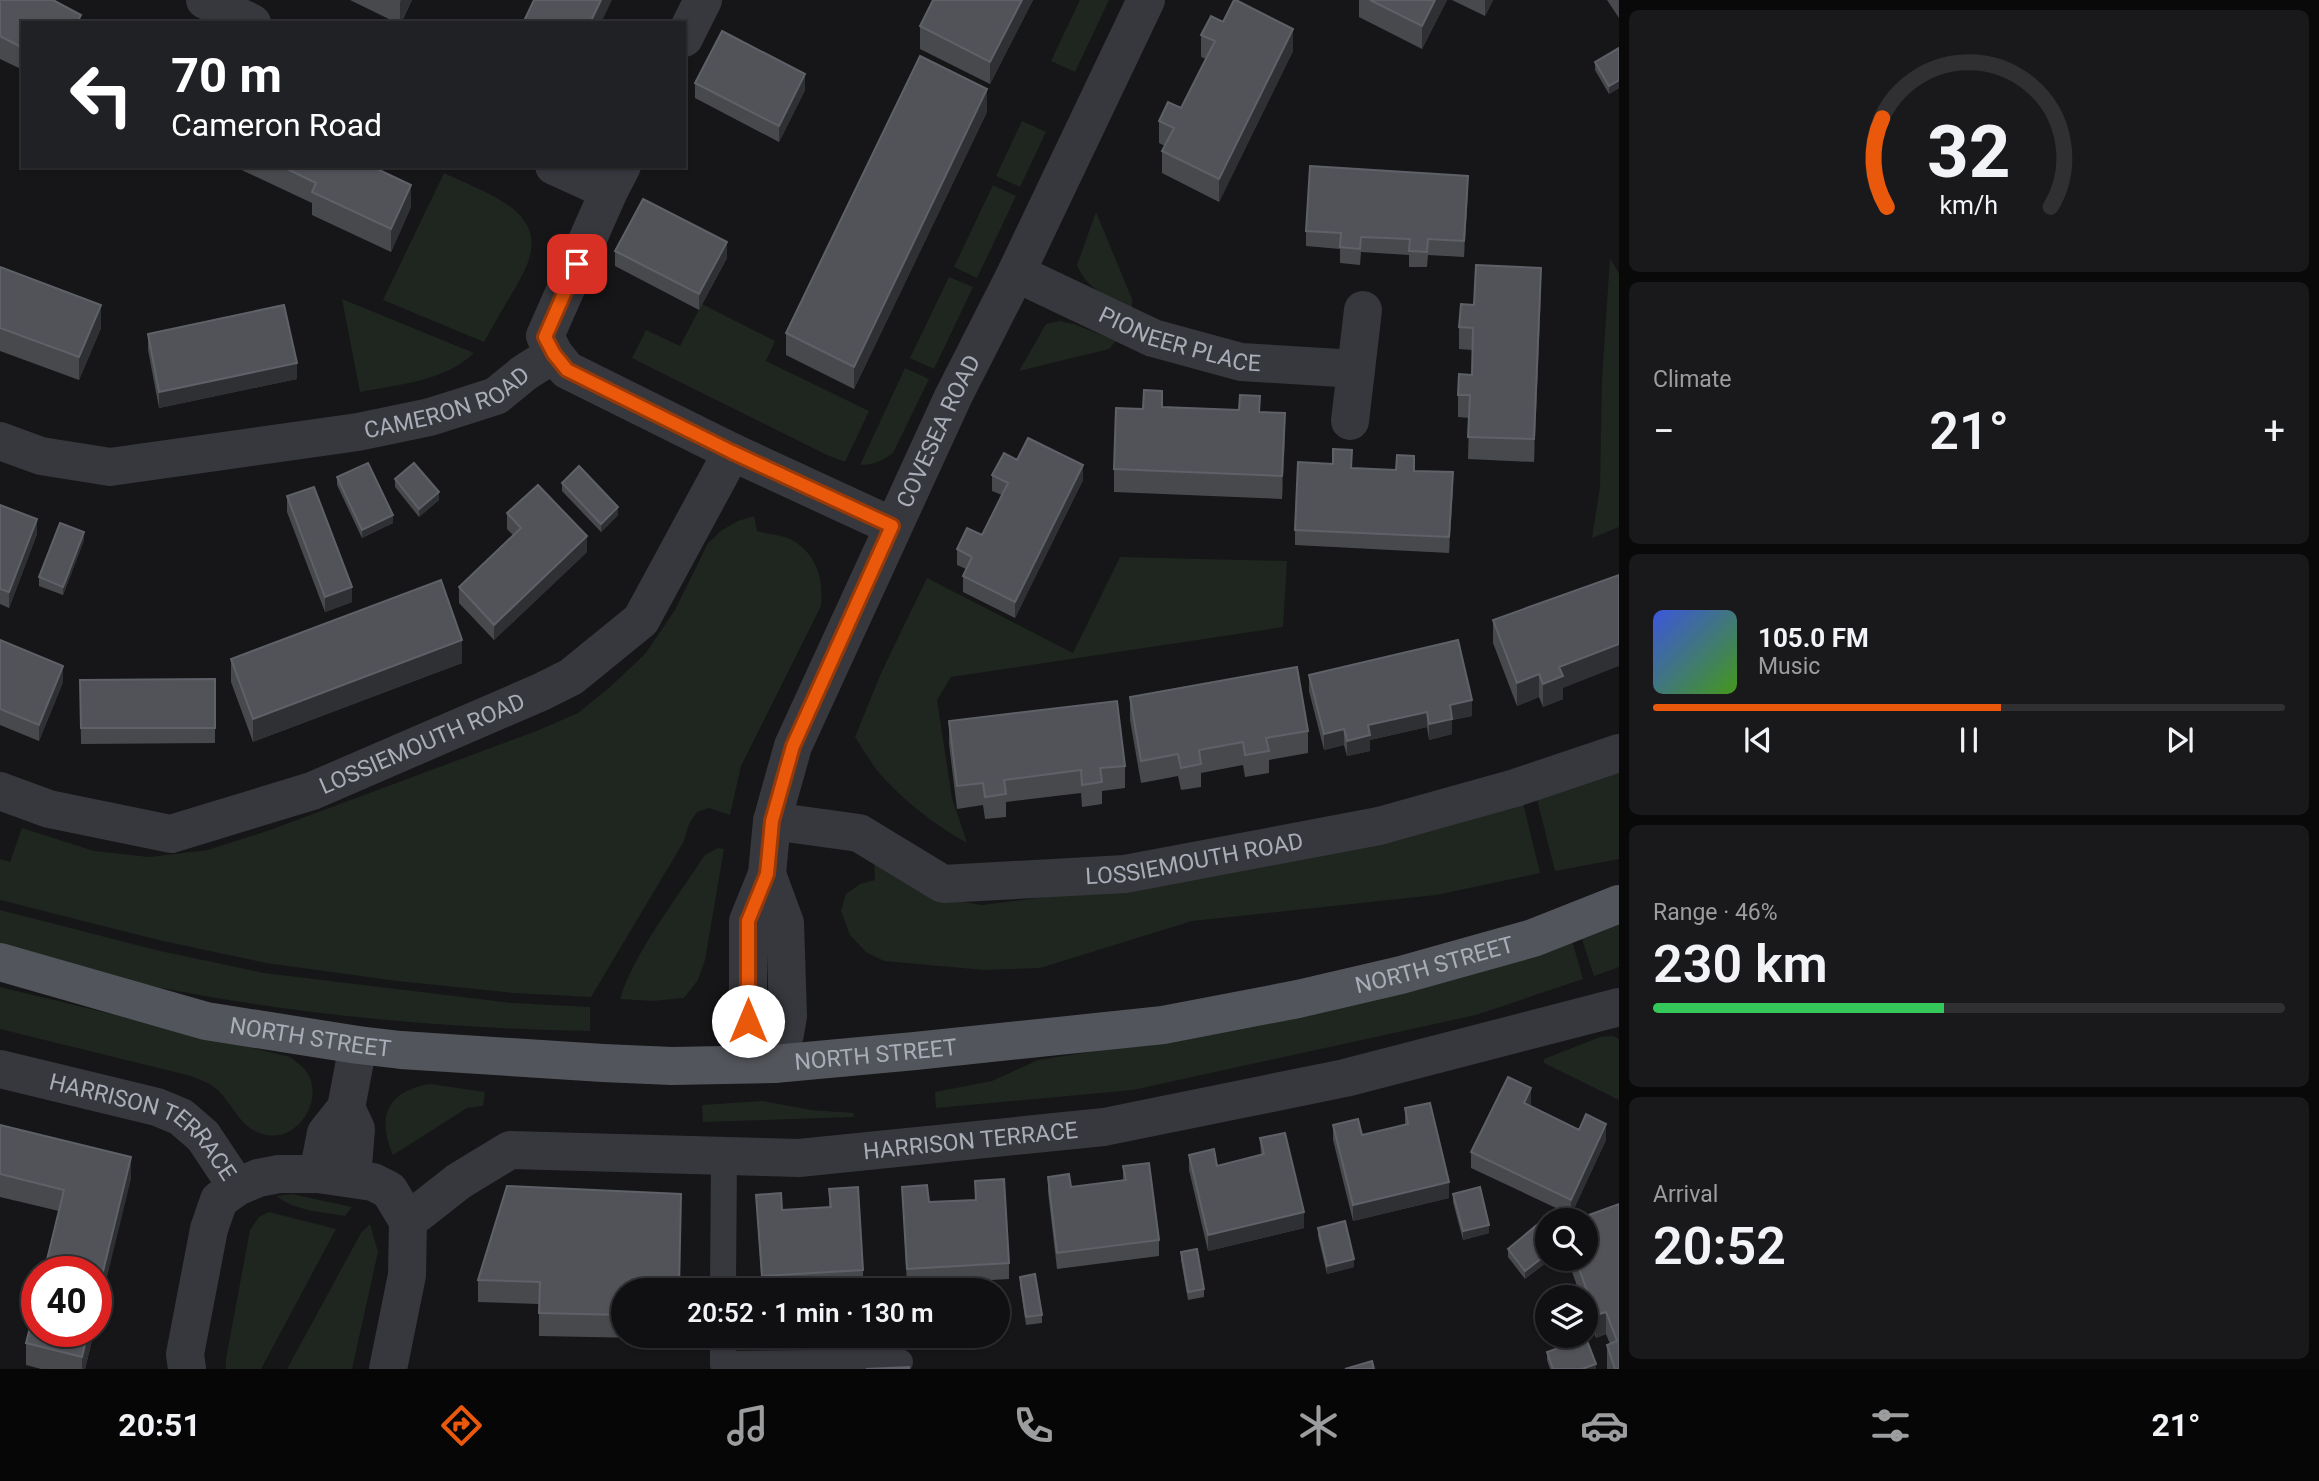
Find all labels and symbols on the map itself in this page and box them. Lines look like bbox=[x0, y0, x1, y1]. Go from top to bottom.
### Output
pin bbox=[547, 234, 607, 294]
street label: PIONEER PLACE bbox=[1095, 301, 1262, 377]
street label: COVESEA ROAD bbox=[891, 350, 986, 512]
street label: CAMERON ROAD bbox=[362, 361, 535, 444]
street label: LOSSIEMOUTH ROAD bbox=[315, 687, 529, 800]
street label: LOSSIEMOUTH ROAD bbox=[1085, 827, 1305, 890]
street label: NORTH STREET bbox=[1352, 931, 1517, 999]
position arrow bbox=[711, 984, 785, 1058]
street label: NORTH STREET bbox=[228, 1011, 393, 1062]
street label: NORTH STREET bbox=[793, 1033, 958, 1076]
street label: HARRISON TERRACE bbox=[47, 1068, 242, 1185]
street label: HARRISON TERRACE bbox=[862, 1116, 1079, 1165]
speed limit sign: 40 bbox=[21, 1256, 112, 1347]

